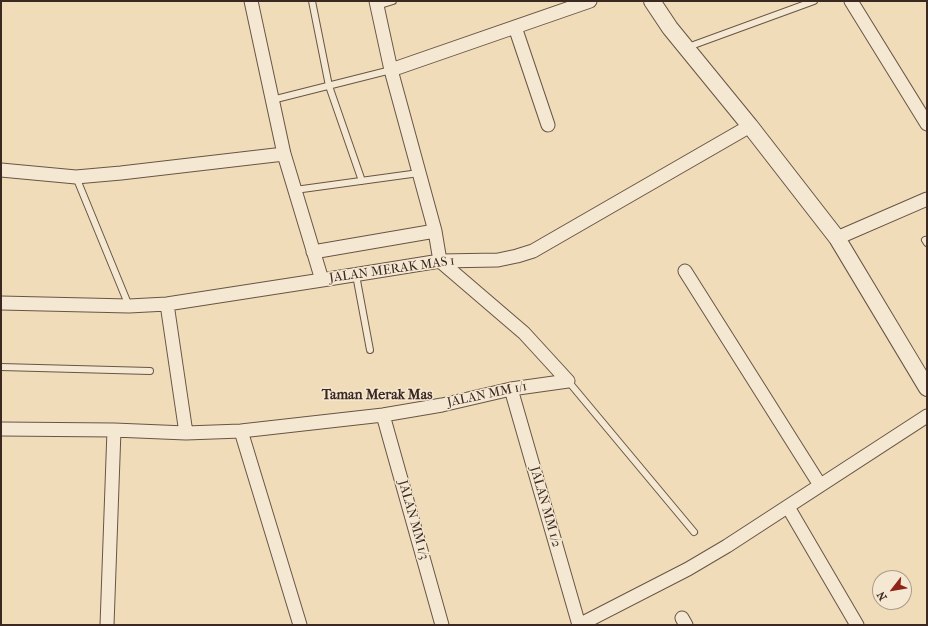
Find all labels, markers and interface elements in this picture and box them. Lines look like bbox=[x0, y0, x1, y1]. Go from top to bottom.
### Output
street label: JALAN MERAK MAS 1 bbox=[328, 253, 456, 287]
street label: JALAN MM 1/1 bbox=[446, 379, 528, 411]
district label: Taman Merak Mas bbox=[322, 388, 432, 404]
street label: JALAN MM 1/2 bbox=[526, 465, 564, 549]
street label: JALAN MM 1/3 bbox=[394, 478, 432, 562]
north arrow bbox=[872, 570, 912, 610]
text: N bbox=[874, 589, 890, 603]

